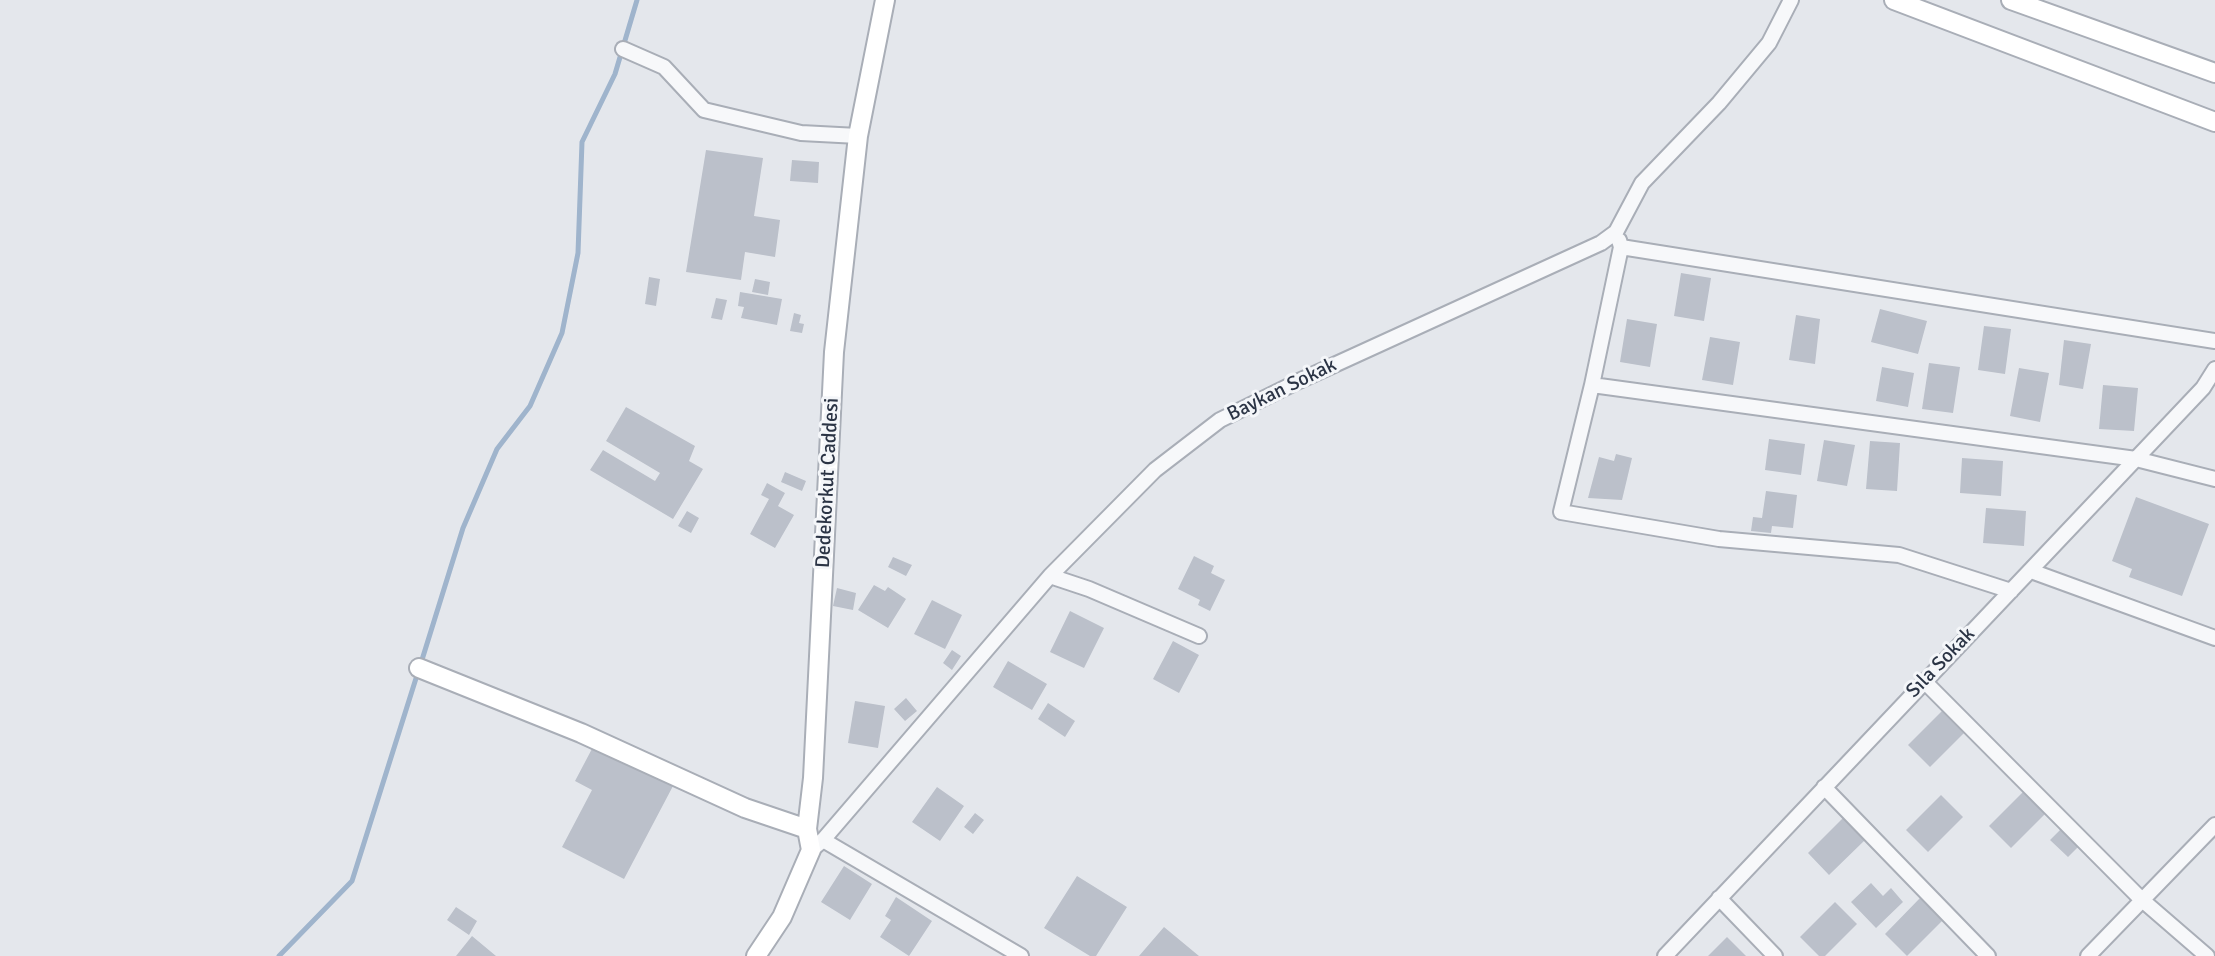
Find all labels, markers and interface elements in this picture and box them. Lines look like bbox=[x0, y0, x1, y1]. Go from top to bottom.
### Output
street label: Baykan Sokak bbox=[1223, 353, 1341, 427]
street label: Dedekorkut Caddesi bbox=[812, 397, 844, 569]
street label: Sıla Sokak bbox=[1902, 623, 1980, 703]

